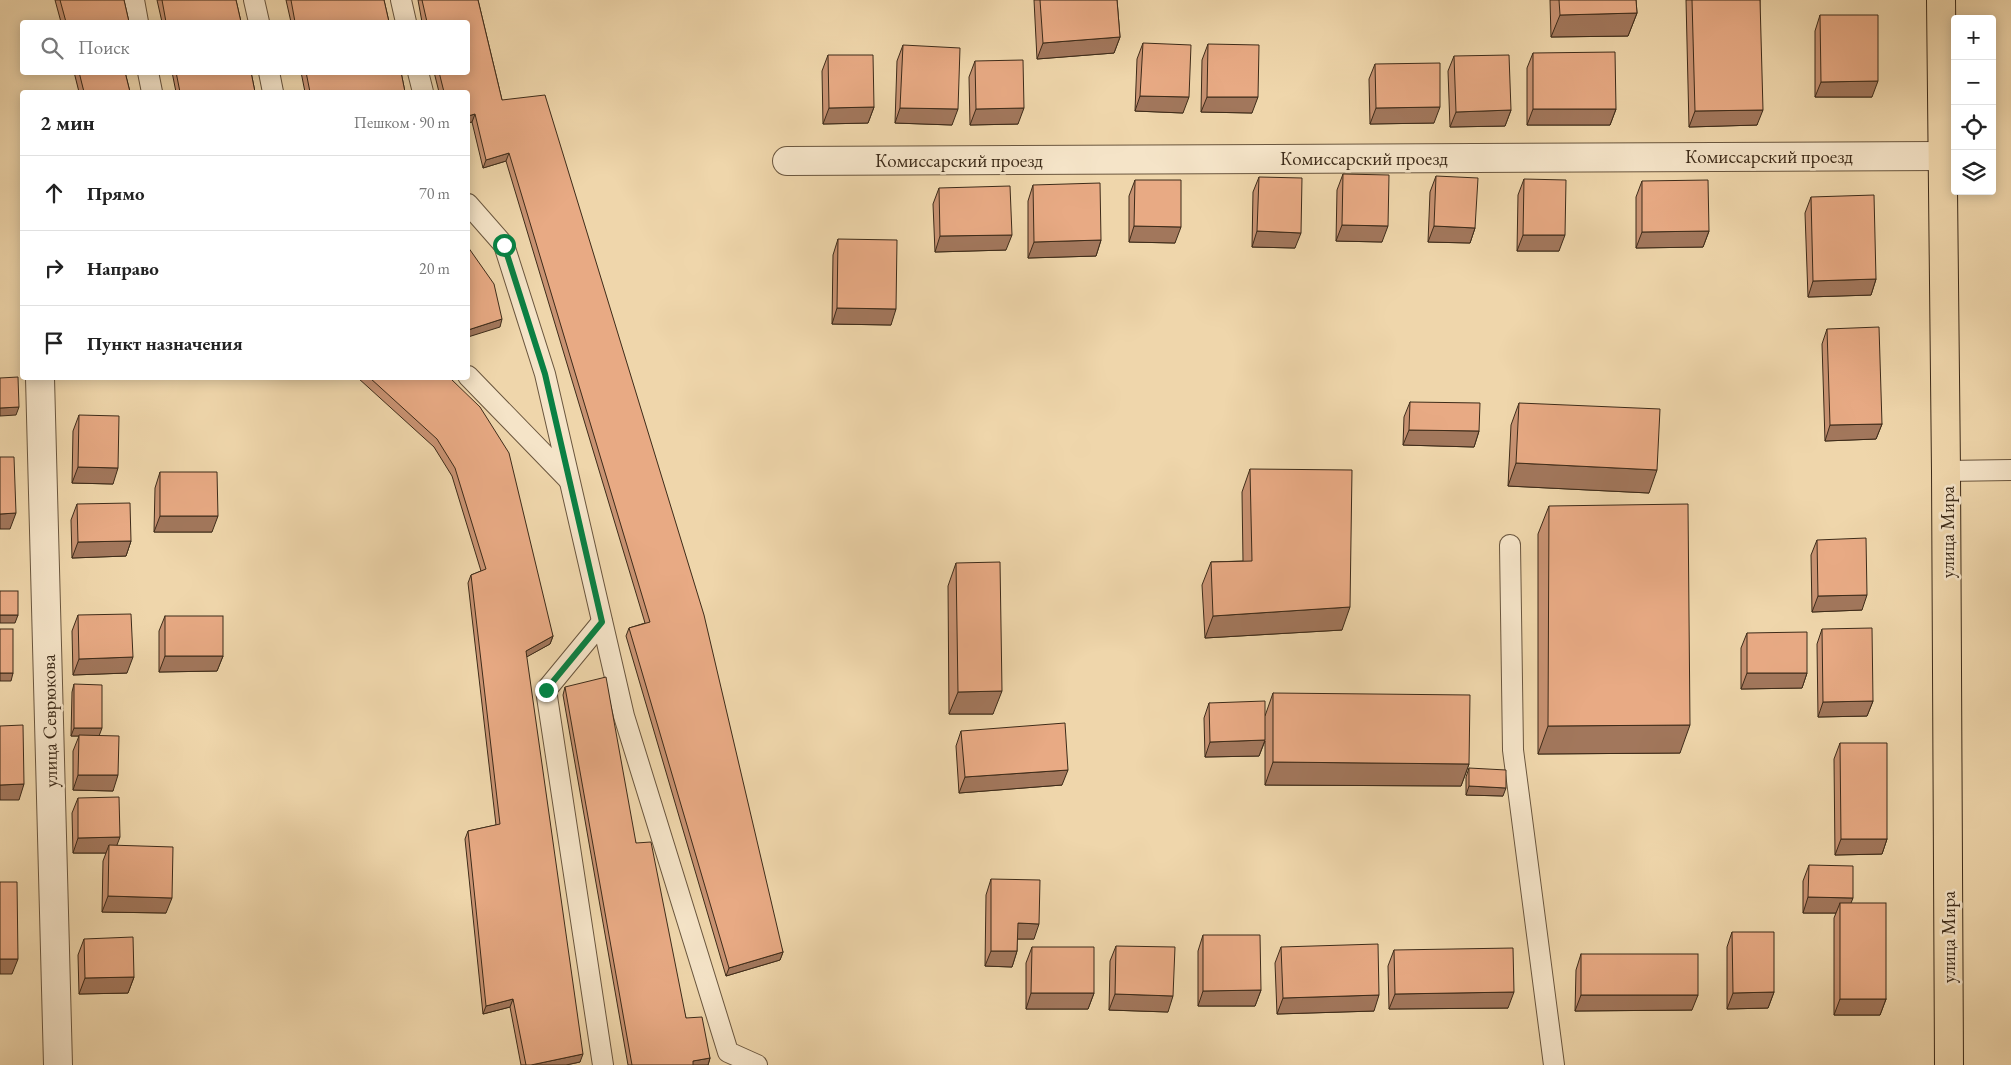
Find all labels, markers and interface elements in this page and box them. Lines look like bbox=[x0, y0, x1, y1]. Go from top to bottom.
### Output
map controls bbox=[1951, 15, 1996, 195]
button: + bbox=[1951, 15, 1996, 60]
search box bbox=[20, 20, 470, 75]
icon: search bbox=[38, 34, 66, 62]
text: Поиск bbox=[78, 35, 130, 60]
button: − bbox=[1951, 60, 1996, 105]
button: locate bbox=[1951, 105, 1996, 150]
text: 2 мин bbox=[40, 109, 95, 136]
text: Пешком · 90 m bbox=[354, 112, 450, 133]
street label: Комиссарский проезд bbox=[1685, 144, 1853, 169]
street label: Комиссарский проезд bbox=[1280, 146, 1448, 171]
street label: Комиссарский проезд bbox=[875, 148, 1043, 173]
button: layers bbox=[1951, 150, 1996, 195]
icon: ahead bbox=[40, 179, 68, 207]
text: Прямо bbox=[87, 181, 145, 206]
text: 70 m bbox=[419, 183, 450, 204]
route start bbox=[493, 234, 516, 257]
icon: right bbox=[40, 254, 68, 282]
text: Направо bbox=[87, 256, 159, 281]
text: 20 m bbox=[419, 258, 450, 279]
icon: arrive bbox=[40, 329, 68, 357]
text: Пункт назначения bbox=[87, 331, 243, 356]
street label: улица Мира bbox=[1935, 485, 1960, 578]
street label: улица Севрюкова bbox=[36, 654, 63, 788]
route end bbox=[535, 679, 558, 702]
street label: улица Мира bbox=[1936, 890, 1961, 983]

